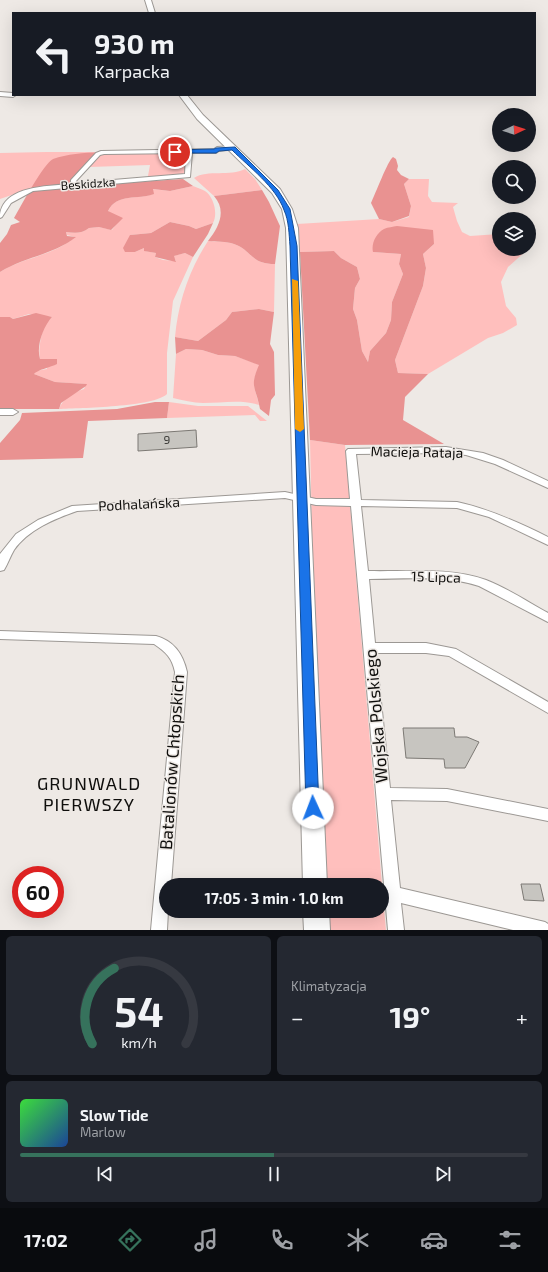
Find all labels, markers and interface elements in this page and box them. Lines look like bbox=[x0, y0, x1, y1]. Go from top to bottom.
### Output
text: 930 m bbox=[94, 26, 175, 60]
icon: left bbox=[28, 28, 80, 80]
text: Karpacka bbox=[94, 60, 170, 82]
north arrow bbox=[492, 108, 536, 152]
map controls bbox=[492, 108, 536, 256]
pin bbox=[158, 135, 192, 169]
icon: arrive bbox=[164, 141, 186, 163]
button: search bbox=[492, 160, 536, 204]
street label: Beskidzka bbox=[60, 174, 116, 192]
button: layers bbox=[492, 212, 536, 256]
house number: 9 bbox=[164, 432, 171, 446]
street label: Macieja Rataja bbox=[371, 442, 463, 461]
street label: Podhalańska bbox=[98, 493, 180, 514]
street label: 15 Lipca bbox=[411, 567, 461, 586]
street label: Wojska Polskiego bbox=[359, 648, 392, 784]
street label: Batalionów Chłopskich bbox=[155, 673, 188, 850]
district label: GRUNWALD PIERWSZY bbox=[37, 772, 141, 815]
position arrow bbox=[292, 787, 334, 829]
speed limit sign: 60 bbox=[12, 866, 64, 918]
text: 17:05 · 3 min · 1.0 km bbox=[204, 889, 344, 907]
text: Klimatyzacja bbox=[291, 978, 367, 994]
text: 54 bbox=[114, 984, 163, 1034]
text: 19° bbox=[389, 998, 430, 1034]
text: − bbox=[291, 1004, 304, 1030]
text: + bbox=[516, 1004, 528, 1030]
text: km/h bbox=[121, 1033, 156, 1050]
text: Slow Tide bbox=[80, 1106, 148, 1124]
text: Marlow bbox=[80, 1124, 126, 1140]
icon: previous bbox=[94, 1163, 116, 1185]
icon: pause bbox=[263, 1163, 285, 1185]
icon: next bbox=[432, 1163, 454, 1185]
icon: directions bbox=[116, 1226, 144, 1254]
icon: music bbox=[192, 1226, 220, 1254]
icon: phone bbox=[268, 1226, 296, 1254]
icon: climate bbox=[344, 1226, 372, 1254]
icon: car bbox=[420, 1226, 448, 1254]
icon: filters bbox=[496, 1226, 524, 1254]
text: 17:02 bbox=[24, 1229, 68, 1251]

